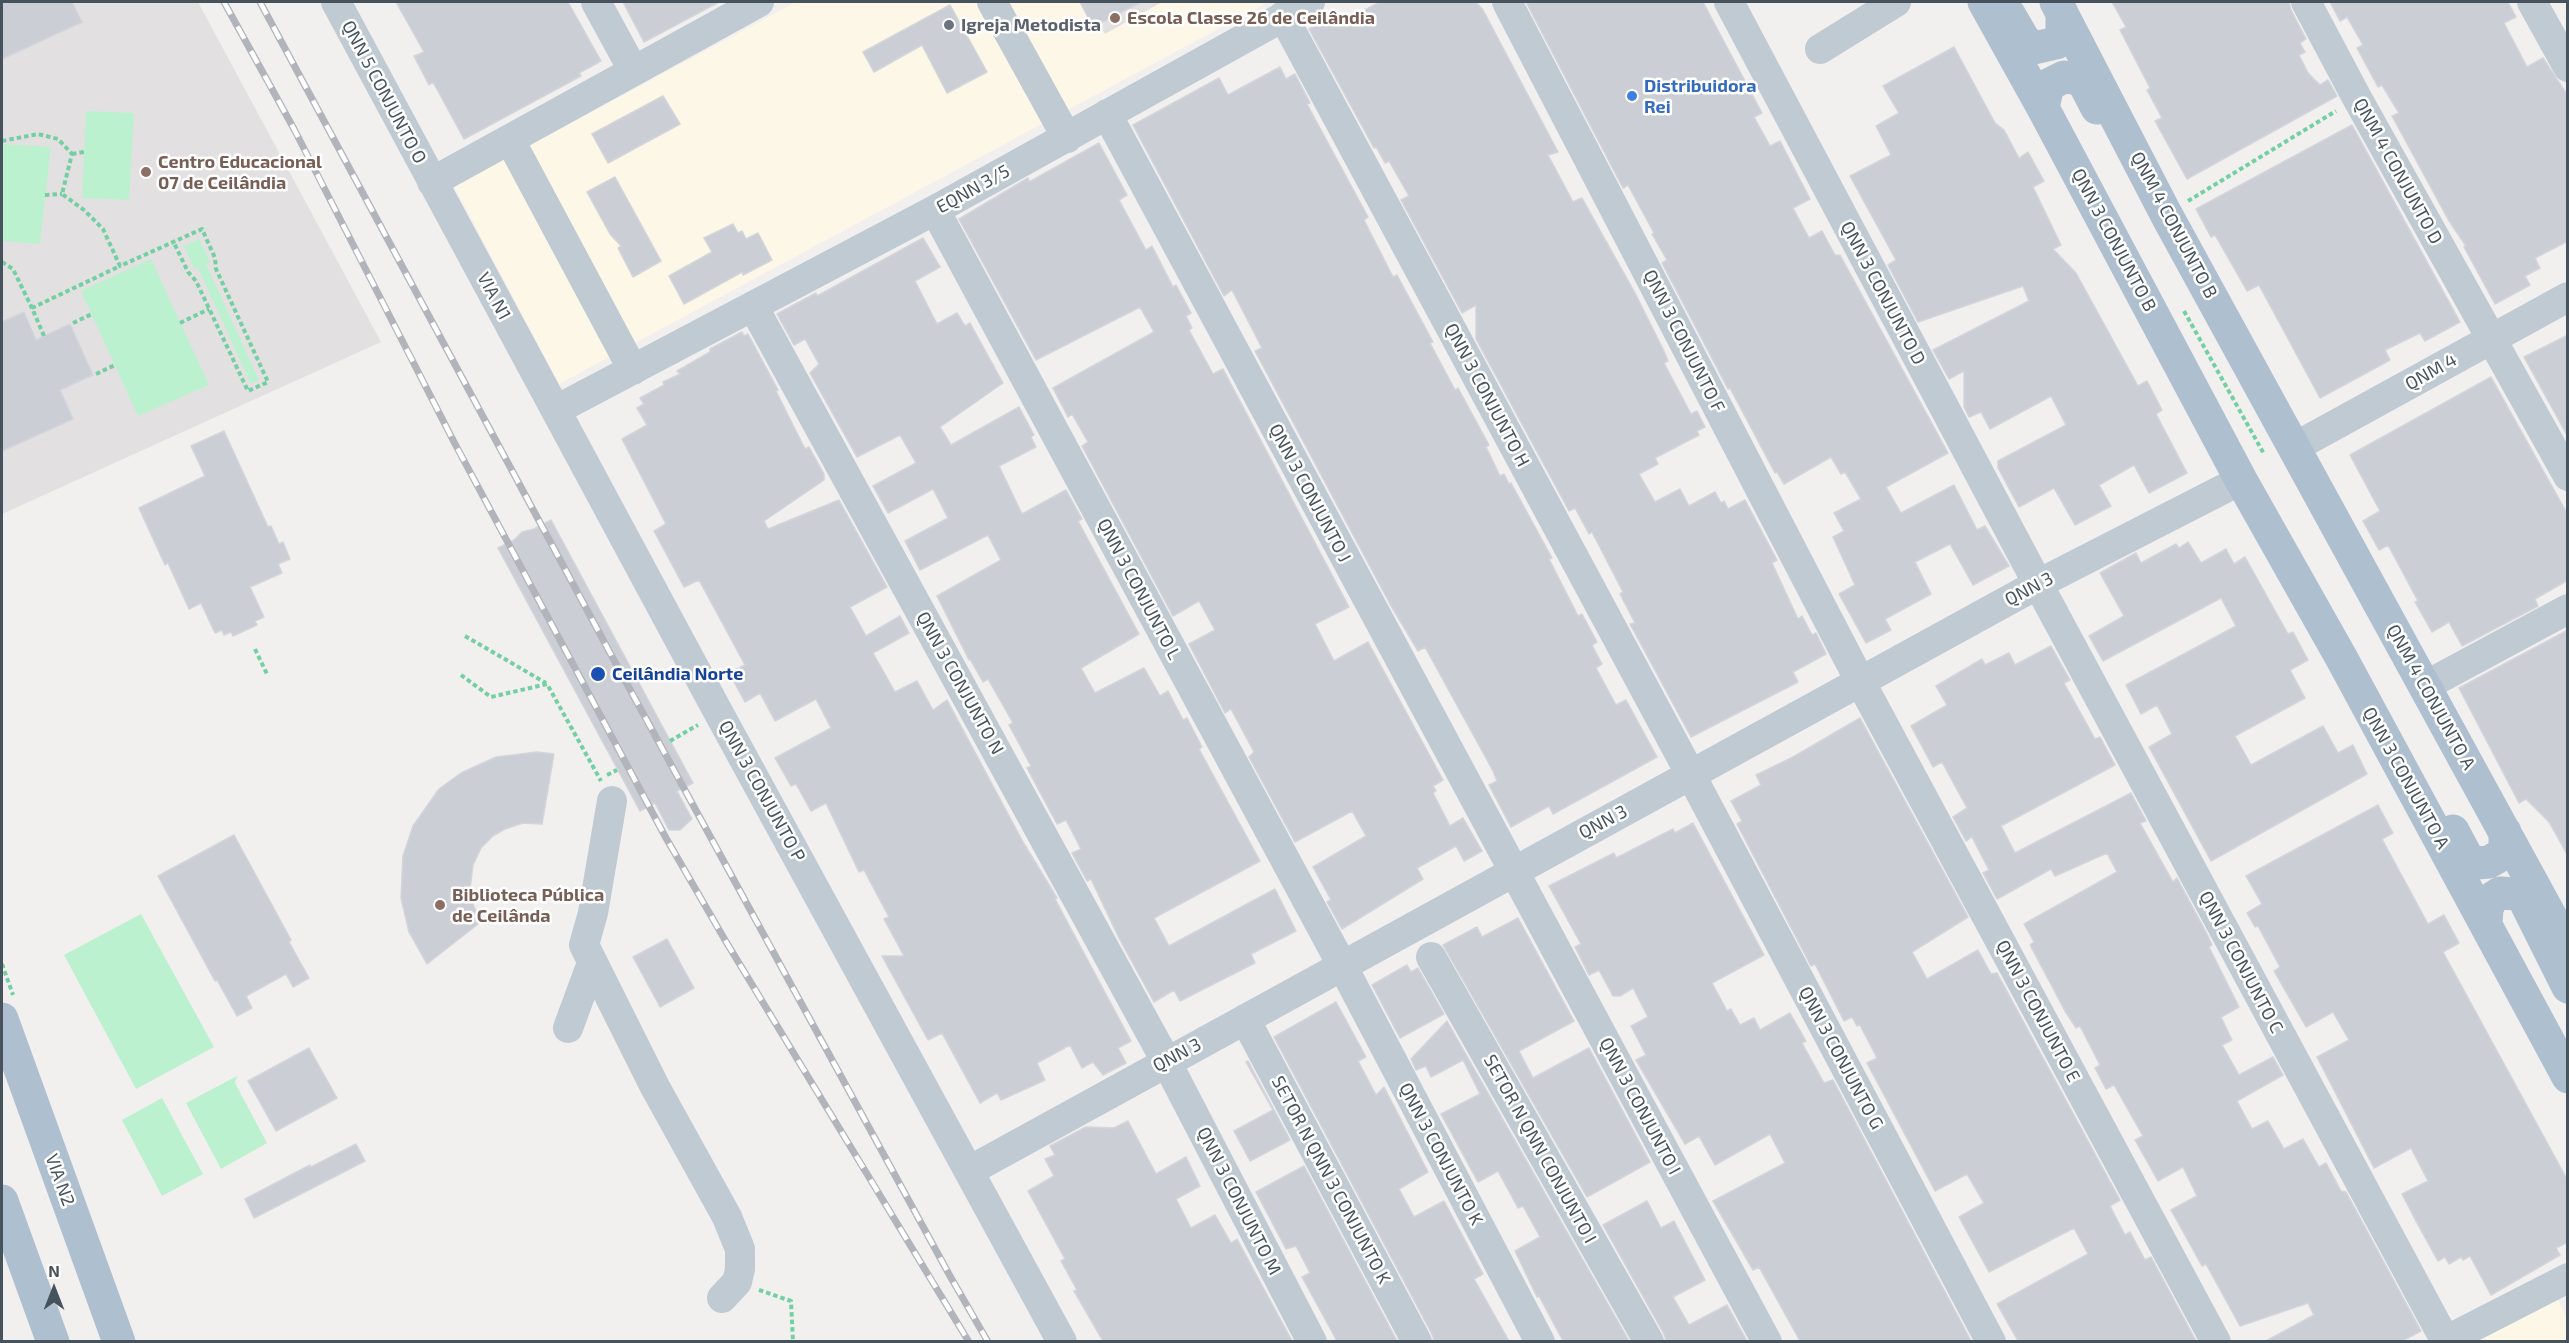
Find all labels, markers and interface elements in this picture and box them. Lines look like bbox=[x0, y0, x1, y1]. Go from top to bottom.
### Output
place label: Escola Classe 26 de Ceilândia bbox=[1127, 7, 1375, 29]
marker: Escola Classe 26 de Ceilândia bbox=[1108, 11, 1122, 25]
place label: Igreja Metodista bbox=[961, 14, 1101, 36]
street label: QNN 5 CONJUNTO O bbox=[337, 17, 431, 167]
marker: Igreja Metodista bbox=[942, 18, 956, 32]
place label: Distribuidora Rei bbox=[1644, 75, 1756, 118]
marker: Distribuidora Rei bbox=[1625, 89, 1639, 103]
street label: QNM 4 CONJUNTO D bbox=[2349, 94, 2447, 248]
street label: QNM 4 CONJUNTO B bbox=[2126, 148, 2222, 302]
place label: Centro Educacional 07 de Ceilândia bbox=[158, 151, 322, 194]
street label: EQNN 3/5 bbox=[933, 160, 1013, 218]
marker: Centro Educacional 07 de Ceilândia bbox=[139, 165, 153, 179]
street label: QNN 3 CONJUNTO B bbox=[2067, 165, 2161, 315]
street label: QNN 3 CONJUNTO D bbox=[1836, 218, 1930, 368]
street label: QNN 3 CONJUNTO F bbox=[1639, 266, 1729, 416]
street label: VIA N1 bbox=[473, 269, 515, 323]
street label: QNN 3 CONJUNTO H bbox=[1440, 320, 1534, 470]
street label: QNM 4 bbox=[2401, 349, 2461, 395]
street label: QNN 3 CONJUNTO J bbox=[1264, 420, 1356, 566]
street label: QNN 3 CONJUNTO L bbox=[1093, 515, 1185, 663]
street label: QNN 3 bbox=[2001, 567, 2057, 611]
street label: QNN 3 CONJUNTO N bbox=[912, 608, 1008, 758]
street label: QNM 4 CONJUNTO A bbox=[2382, 621, 2480, 773]
place label: Ceilândia Norte bbox=[612, 663, 743, 685]
marker: Ceilândia Norte bbox=[589, 665, 607, 683]
street label: QNN 3 CONJUNTO A bbox=[2358, 703, 2454, 853]
street label: QNN 3 CONJUNTO P bbox=[714, 717, 810, 865]
street label: QNN 3 bbox=[1575, 800, 1631, 844]
place label: Biblioteca Pública de Ceilânda bbox=[452, 884, 604, 926]
street label: QNN 3 CONJUNTO C bbox=[2194, 887, 2288, 1037]
marker: Biblioteca Pública de Ceilânda bbox=[433, 898, 447, 912]
street label: QNN 3 CONJUNTO E bbox=[1992, 936, 2084, 1086]
street label: QNN 3 CONJUNTO G bbox=[1794, 983, 1888, 1133]
street label: QNN 3 bbox=[1149, 1033, 1205, 1077]
street label: QNN 3 CONJUNTO I bbox=[1595, 1034, 1685, 1178]
street label: SETOR N QNN CONJUNTO I bbox=[1479, 1051, 1601, 1247]
street label: SETOR N QNN 3 CONJUNTO K bbox=[1267, 1072, 1395, 1288]
street label: QNN 3 CONJUNTO K bbox=[1394, 1079, 1488, 1229]
street label: QNN 3 CONJUNTO M bbox=[1192, 1123, 1286, 1279]
street label: VIA N2 bbox=[41, 1151, 79, 1209]
north arrow bbox=[24, 1259, 84, 1319]
text: N bbox=[48, 1261, 60, 1280]

